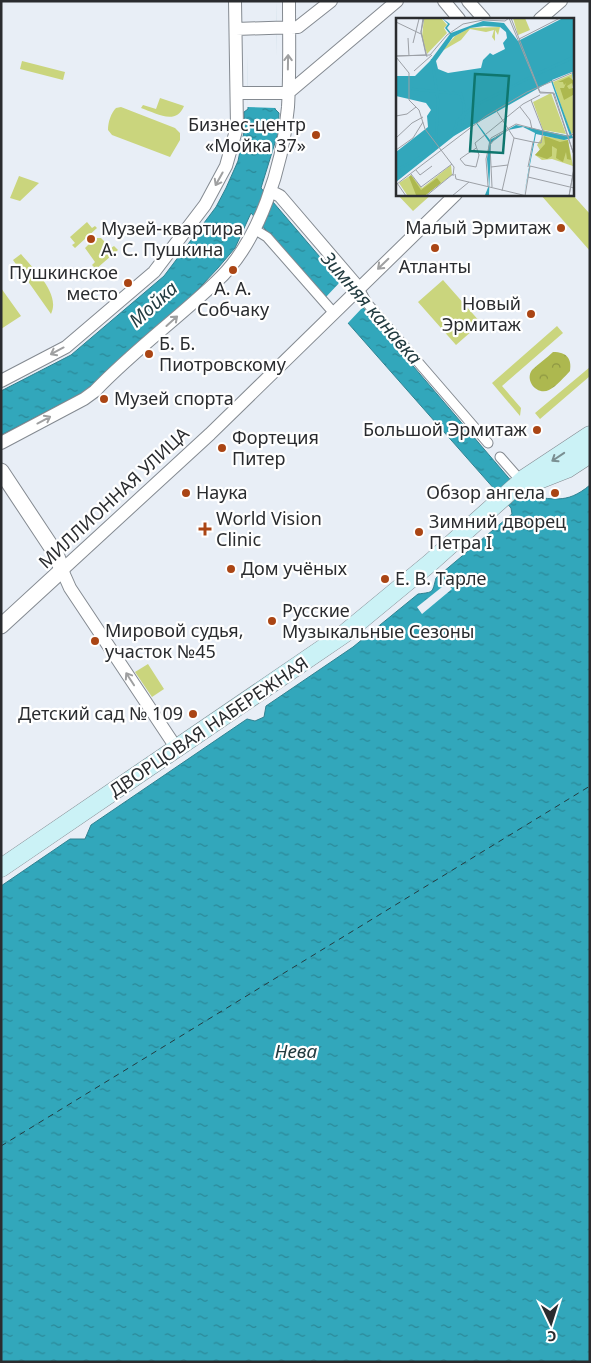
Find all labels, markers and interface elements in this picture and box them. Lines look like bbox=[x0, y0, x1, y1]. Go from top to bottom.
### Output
inset map bbox=[396, 18, 574, 195]
one-way arrow bbox=[284, 54, 293, 70]
place label: Бизнес-центр «Мойка 37» bbox=[188, 112, 306, 157]
marker: Бизнес-центр «Мойка 37» bbox=[310, 129, 322, 141]
one-way arrow bbox=[214, 172, 224, 187]
place label: Малый Эрмитаж bbox=[405, 215, 551, 239]
place label: Музей-квартира А. С. Пушкина bbox=[101, 216, 243, 261]
marker: Малый Эрмитаж bbox=[555, 222, 567, 234]
marker: Музей-квартира А. С. Пушкина bbox=[85, 233, 97, 245]
marker: Атланты bbox=[429, 242, 441, 254]
water label: Зимняя канавка bbox=[315, 245, 428, 370]
place label: Атланты bbox=[399, 254, 471, 278]
one-way arrow bbox=[377, 258, 389, 270]
place label: Пушкинское место bbox=[9, 260, 118, 305]
marker: А. А. Собчаку bbox=[227, 264, 239, 276]
water label: Мойка bbox=[123, 275, 183, 333]
place label: А. А. Собчаку bbox=[197, 276, 270, 321]
marker: Пушкинское место bbox=[122, 277, 134, 289]
place label: Новый Эрмитаж bbox=[442, 291, 521, 336]
marker: Новый Эрмитаж bbox=[525, 308, 537, 320]
one-way arrow bbox=[165, 315, 178, 327]
place label: Б. Б. Пиотровскому bbox=[159, 331, 287, 376]
one-way arrow bbox=[50, 347, 65, 356]
marker: Б. Б. Пиотровскому bbox=[143, 348, 155, 360]
place label: Музей спорта bbox=[114, 386, 234, 410]
marker: Музей спорта bbox=[98, 393, 110, 405]
one-way arrow bbox=[37, 415, 52, 425]
place label: Большой Эрмитаж bbox=[363, 417, 527, 441]
street label: МИЛЛИОННАЯ УЛИЦА bbox=[33, 421, 194, 573]
marker: Большой Эрмитаж bbox=[531, 424, 543, 436]
place label: Фортеция Питер bbox=[232, 425, 319, 470]
marker: Фортеция Питер bbox=[216, 442, 228, 454]
one-way arrow bbox=[551, 452, 565, 462]
place label: Наука bbox=[196, 480, 248, 504]
place label: Обзор ангела bbox=[426, 480, 545, 504]
marker: Наука bbox=[180, 487, 192, 499]
marker: Обзор ангела bbox=[549, 487, 561, 499]
place label: World Vision Clinic bbox=[216, 506, 322, 551]
place label: Зимний дворец Петра I bbox=[429, 509, 566, 554]
marker: World Vision Clinic bbox=[198, 522, 212, 536]
marker: Зимний дворец Петра I bbox=[413, 526, 425, 538]
place label: Дом учёных bbox=[241, 556, 348, 580]
marker: Дом учёных bbox=[225, 563, 237, 575]
place label: Е. В. Тарле bbox=[395, 566, 487, 590]
marker: Е. В. Тарле bbox=[379, 573, 391, 585]
place label: Русские Музыкальные Сезоны bbox=[282, 598, 474, 643]
marker: Русские Музыкальные Сезоны bbox=[266, 615, 278, 627]
place label: Мировой судья, участок №45 bbox=[105, 618, 244, 663]
marker: Мировой судья, участок №45 bbox=[89, 635, 101, 647]
street label: ДВОРЦОВАЯ НАБЕРЕЖНАЯ bbox=[104, 650, 313, 802]
one-way arrow bbox=[125, 673, 135, 687]
place label: Детский сад № 109 bbox=[18, 701, 183, 725]
marker: Детский сад № 109 bbox=[187, 708, 199, 720]
water label: Нева bbox=[275, 1038, 318, 1064]
north arrow bbox=[526, 1298, 576, 1348]
text: С bbox=[547, 1327, 557, 1346]

